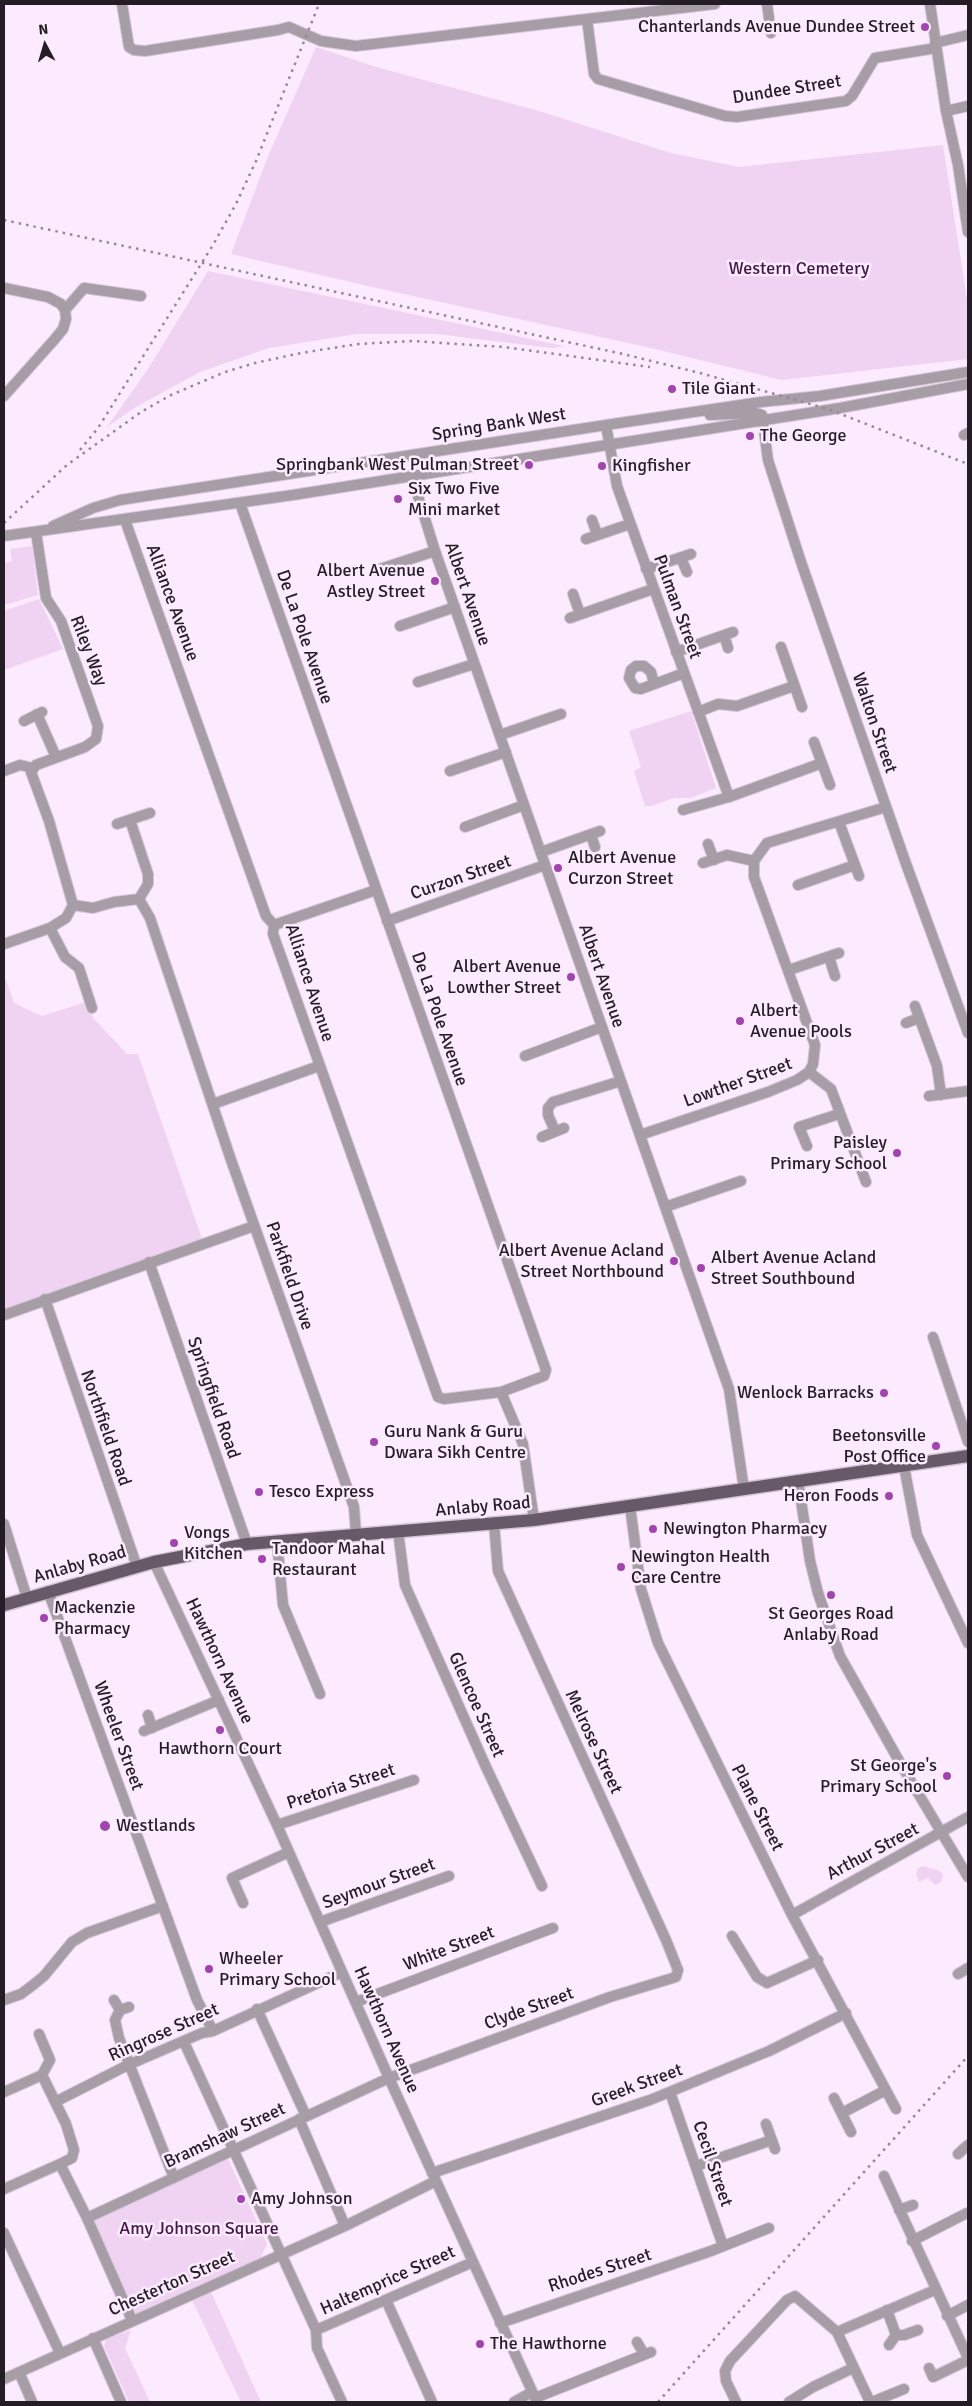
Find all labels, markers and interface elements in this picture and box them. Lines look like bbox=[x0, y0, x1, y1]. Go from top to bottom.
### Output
place label: Chanterlands Avenue Dundee Street bbox=[638, 16, 915, 38]
north arrow bbox=[20, 20, 70, 70]
text: N bbox=[38, 21, 49, 39]
marker: Chanterlands Avenue Dundee Street bbox=[919, 21, 931, 33]
street label: Dundee Street bbox=[731, 71, 843, 109]
park label: Western Cemetery bbox=[729, 258, 869, 280]
place label: Tile Giant bbox=[682, 378, 756, 400]
marker: Tile Giant bbox=[666, 383, 678, 395]
street label: Spring Bank West bbox=[431, 404, 567, 446]
place label: The George bbox=[760, 425, 847, 447]
marker: The George bbox=[744, 430, 756, 442]
place label: Springbank West Pulman Street bbox=[276, 454, 519, 476]
place label: Kingfisher bbox=[612, 455, 691, 477]
marker: Springbank West Pulman Street bbox=[523, 459, 535, 471]
marker: Kingfisher bbox=[596, 460, 608, 472]
place label: Six Two Five Mini market bbox=[408, 478, 500, 520]
marker: Six Two Five Mini market bbox=[392, 493, 404, 505]
street label: Albert Avenue bbox=[439, 539, 495, 649]
street label: Alliance Avenue bbox=[141, 542, 203, 664]
street label: Pulman Street bbox=[648, 552, 706, 662]
place label: Albert Avenue Astley Street bbox=[317, 560, 425, 602]
street label: De La Pole Avenue bbox=[271, 567, 337, 707]
marker: Albert Avenue Astley Street bbox=[429, 575, 441, 587]
street label: Riley Way bbox=[65, 613, 111, 689]
street label: Walton Street bbox=[847, 670, 901, 776]
place label: Albert Avenue Curzon Street bbox=[568, 847, 676, 890]
street label: Curzon Street bbox=[408, 851, 514, 905]
marker: Albert Avenue Curzon Street bbox=[552, 862, 564, 874]
street label: Alliance Avenue bbox=[280, 921, 338, 1045]
street label: Albert Avenue bbox=[573, 921, 629, 1031]
street label: De La Pole Avenue bbox=[406, 949, 472, 1089]
place label: Albert Avenue Lowther Street bbox=[447, 956, 561, 999]
marker: Albert Avenue Lowther Street bbox=[565, 971, 577, 983]
place label: Albert Avenue Pools bbox=[750, 1000, 852, 1042]
marker: Albert Avenue Pools bbox=[734, 1015, 746, 1027]
street label: Lowther Street bbox=[681, 1053, 795, 1113]
place label: Paisley Primary School bbox=[770, 1132, 887, 1174]
marker: Paisley Primary School bbox=[891, 1147, 903, 1159]
street label: Parkfield Drive bbox=[260, 1219, 318, 1333]
place label: Albert Avenue Acland Street Northbound bbox=[499, 1240, 664, 1282]
place label: Albert Avenue Acland Street Southbound bbox=[711, 1247, 876, 1290]
marker: Albert Avenue Acland Street Northbound bbox=[668, 1255, 680, 1267]
marker: Albert Avenue Acland Street Southbound bbox=[695, 1262, 707, 1274]
street label: Springfield Road bbox=[182, 1334, 244, 1462]
street label: Northfield Road bbox=[75, 1367, 135, 1489]
place label: Wenlock Barracks bbox=[737, 1382, 874, 1404]
marker: Wenlock Barracks bbox=[878, 1387, 890, 1399]
place label: Guru Nank & Guru Dwara Sikh Centre bbox=[384, 1421, 526, 1464]
place label: Beetonsville Post Office bbox=[832, 1425, 926, 1468]
marker: Guru Nank & Guru Dwara Sikh Centre bbox=[368, 1436, 380, 1448]
marker: Beetonsville Post Office bbox=[930, 1440, 942, 1452]
place label: Tesco Express bbox=[269, 1481, 374, 1503]
place label: Heron Foods bbox=[783, 1485, 879, 1507]
marker: Tesco Express bbox=[253, 1486, 265, 1498]
marker: Heron Foods bbox=[883, 1490, 895, 1502]
street label: Anlaby Road bbox=[434, 1492, 532, 1522]
place label: Newington Pharmacy bbox=[663, 1518, 827, 1540]
place label: Vongs Kitchen bbox=[184, 1522, 243, 1565]
marker: Newington Pharmacy bbox=[647, 1523, 659, 1535]
marker: Vongs Kitchen bbox=[168, 1537, 180, 1549]
place label: Tandoor Mahal Restaurant bbox=[272, 1538, 385, 1580]
street label: Anlaby Road bbox=[31, 1541, 129, 1589]
place label: Newington Health Care Centre bbox=[631, 1546, 770, 1588]
marker: Tandoor Mahal Restaurant bbox=[256, 1553, 268, 1565]
marker: Newington Health Care Centre bbox=[615, 1561, 627, 1573]
marker: St Georges Road Anlaby Road bbox=[825, 1589, 837, 1601]
street label: Hawthorn Avenue bbox=[180, 1595, 258, 1727]
place label: Mackenzie Pharmacy bbox=[54, 1597, 135, 1640]
place label: St Georges Road Anlaby Road bbox=[768, 1603, 894, 1646]
marker: Mackenzie Pharmacy bbox=[38, 1612, 50, 1624]
street label: Glencoe Street bbox=[443, 1649, 509, 1761]
street label: Wheeler Street bbox=[88, 1678, 148, 1794]
street label: Melrose Street bbox=[560, 1687, 626, 1797]
marker: Hawthorn Court bbox=[214, 1724, 226, 1736]
place label: Hawthorn Court bbox=[158, 1738, 282, 1760]
place label: St George's Primary School bbox=[820, 1755, 937, 1798]
street label: Pretoria Street bbox=[284, 1759, 398, 1815]
street label: Plane Street bbox=[726, 1761, 788, 1855]
marker: St George's Primary School bbox=[941, 1770, 953, 1782]
place label: Westlands bbox=[116, 1815, 195, 1837]
marker: Westlands bbox=[98, 1819, 112, 1833]
street label: Arthur Street bbox=[823, 1819, 923, 1885]
street label: Seymour Street bbox=[320, 1854, 438, 1914]
street label: White Street bbox=[400, 1922, 498, 1976]
place label: Wheeler Primary School bbox=[219, 1948, 336, 1990]
marker: Wheeler Primary School bbox=[203, 1963, 215, 1975]
street label: Hawthorn Avenue bbox=[348, 1963, 424, 2097]
street label: Clyde Street bbox=[481, 1983, 577, 2035]
street label: Ringrose Street bbox=[106, 1999, 222, 2067]
street label: Greek Street bbox=[588, 2059, 686, 2113]
street label: Bramshaw Street bbox=[161, 2099, 289, 2173]
street label: Cecil Street bbox=[687, 2118, 737, 2210]
place label: Amy Johnson bbox=[251, 2188, 353, 2210]
marker: Amy Johnson bbox=[235, 2193, 247, 2205]
park label: Amy Johnson Square bbox=[119, 2218, 279, 2240]
street label: Haltemprice Street bbox=[317, 2242, 459, 2320]
street label: Rhodes Street bbox=[546, 2244, 654, 2298]
street label: Chesterton Street bbox=[106, 2247, 238, 2321]
place label: The Hawthorne bbox=[490, 2333, 607, 2355]
marker: The Hawthorne bbox=[474, 2338, 486, 2350]

